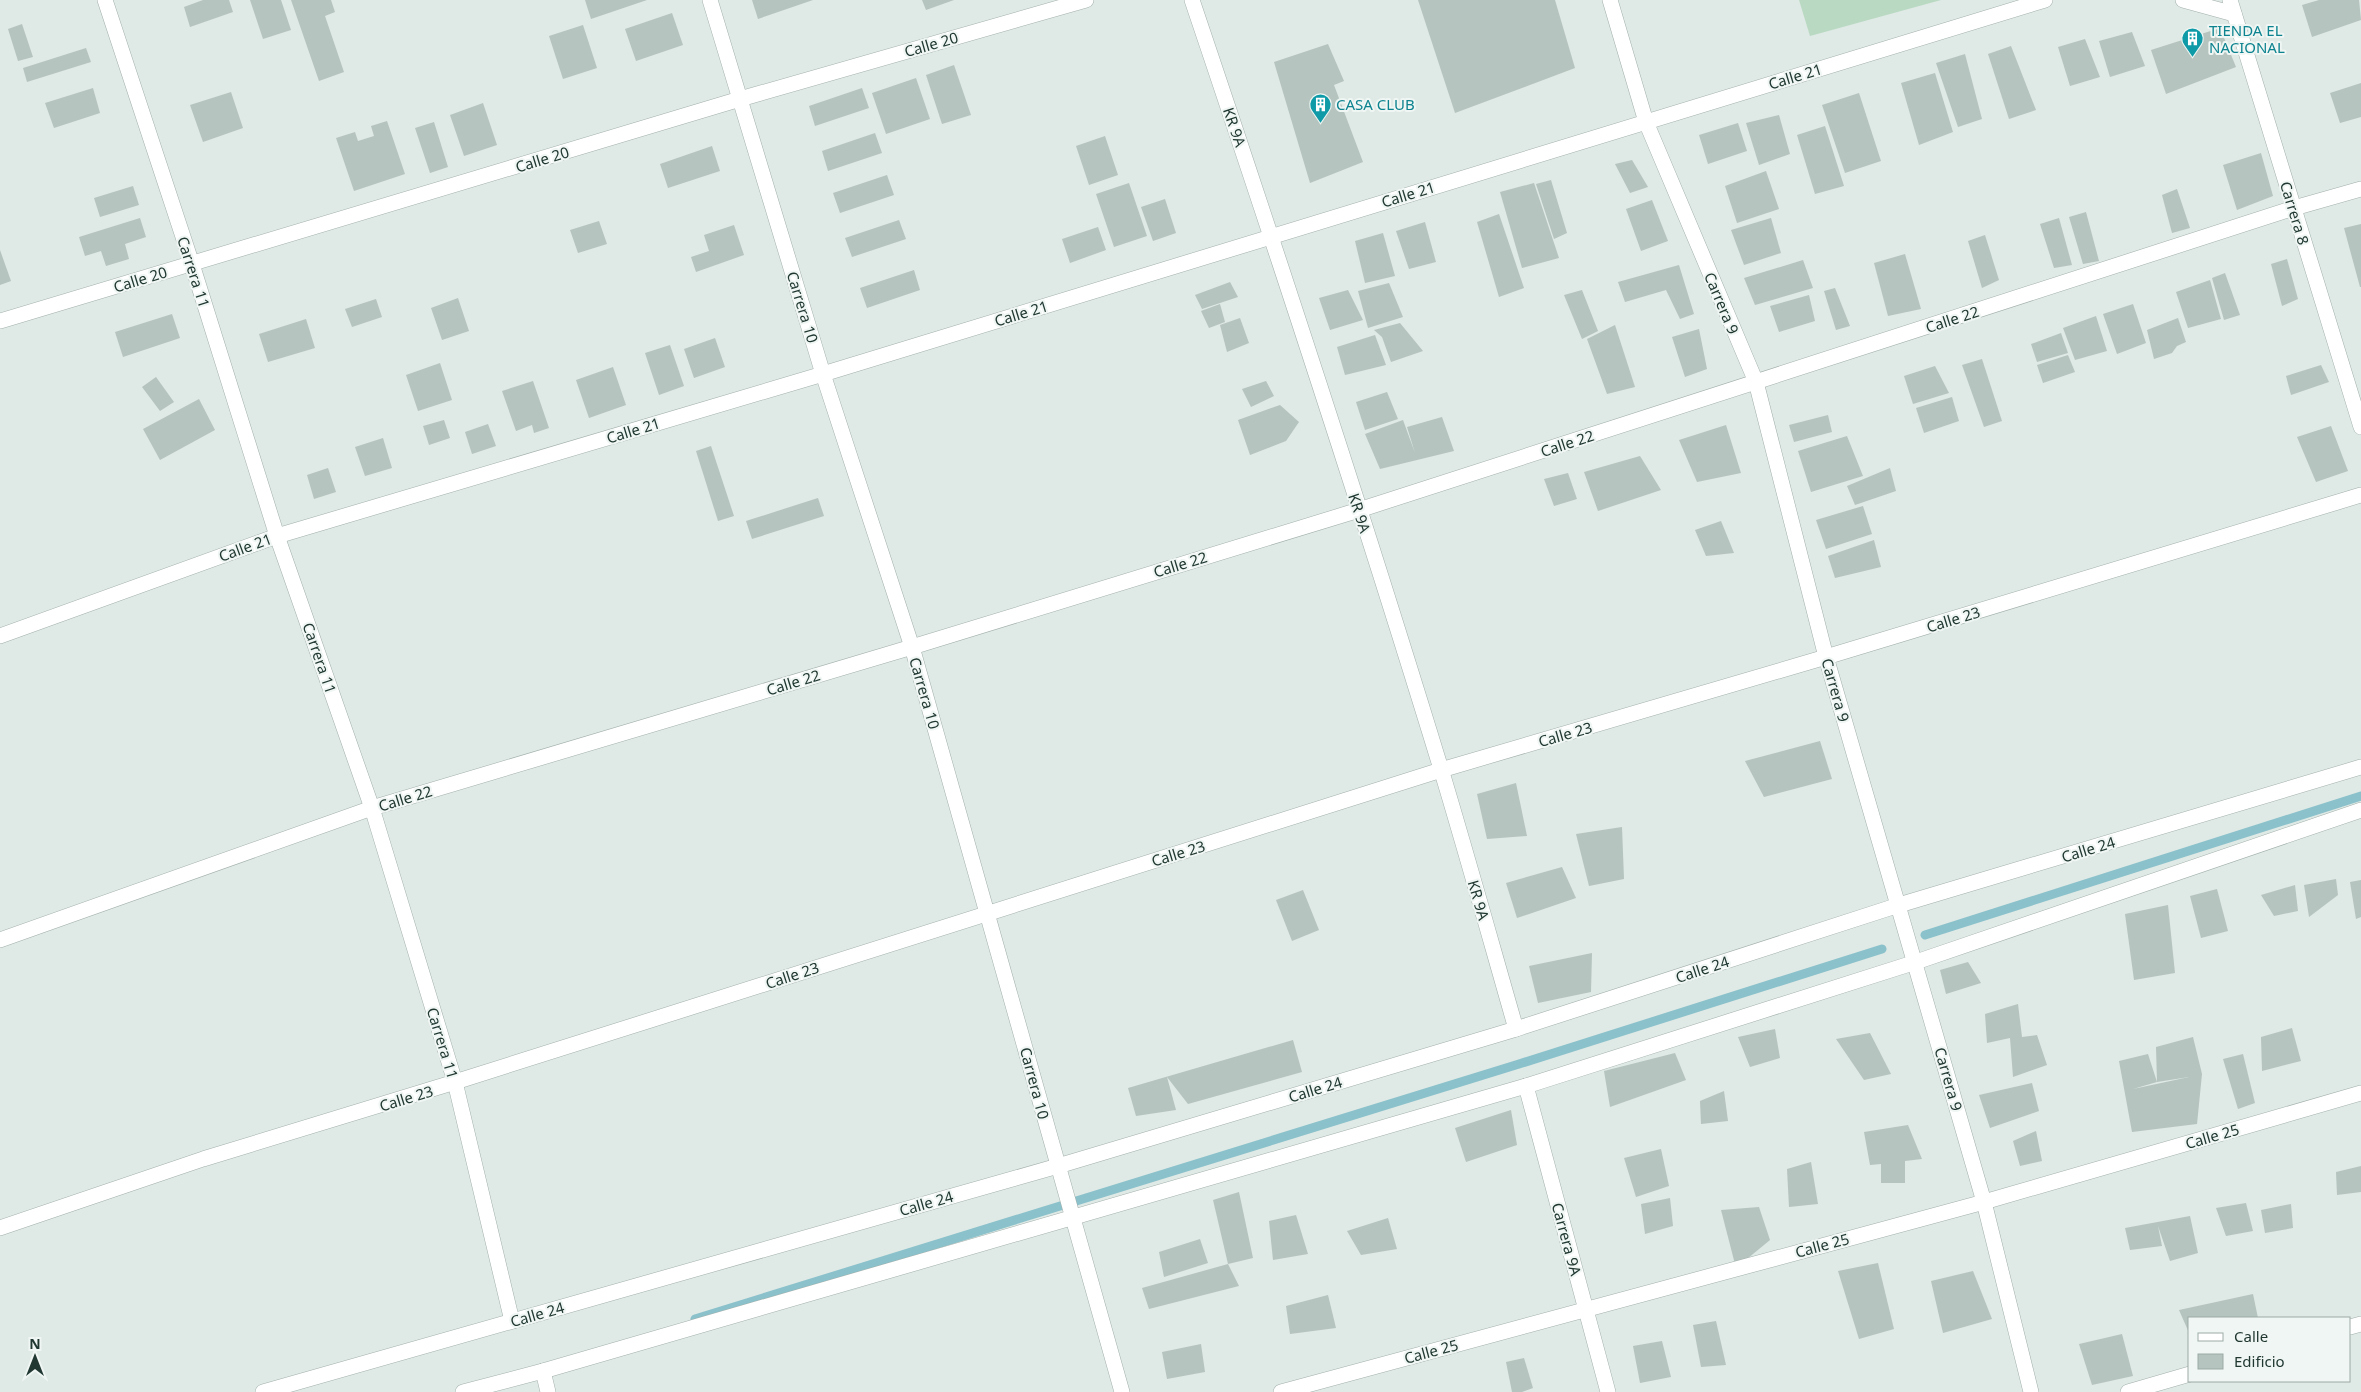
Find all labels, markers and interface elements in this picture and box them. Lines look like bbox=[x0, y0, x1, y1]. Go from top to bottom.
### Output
place label: TIENDA EL NACIONAL bbox=[2209, 20, 2285, 57]
street label: Calle 20 bbox=[902, 27, 960, 61]
building icon: TIENDA EL NACIONAL bbox=[2181, 27, 2205, 58]
street label: Calle 21 bbox=[1766, 58, 1824, 94]
building icon: CASA CLUB bbox=[1308, 92, 1332, 123]
place label: CASA CLUB bbox=[1336, 94, 1415, 114]
street label: KR 9A bbox=[1219, 105, 1251, 150]
street label: Calle 20 bbox=[513, 141, 571, 177]
street label: Calle 21 bbox=[1379, 176, 1437, 212]
street label: Carrera 8 bbox=[2276, 179, 2314, 247]
street label: Carrera 11 bbox=[173, 234, 215, 310]
street label: Calle 20 bbox=[111, 261, 169, 297]
street label: Carrera 10 bbox=[783, 269, 823, 345]
street label: Carrera 9 bbox=[1700, 269, 1744, 337]
street label: Calle 21 bbox=[992, 295, 1050, 331]
street label: Calle 22 bbox=[1923, 301, 1981, 337]
street label: Calle 21 bbox=[604, 412, 662, 448]
street label: Calle 22 bbox=[1538, 425, 1596, 461]
street label: KR 9A bbox=[1344, 491, 1376, 536]
street label: Calle 21 bbox=[216, 528, 274, 566]
street label: Calle 22 bbox=[1151, 546, 1209, 582]
street label: Calle 23 bbox=[1924, 601, 1982, 637]
street label: Carrera 11 bbox=[299, 620, 341, 696]
street label: Carrera 10 bbox=[905, 655, 945, 731]
street label: Carrera 9 bbox=[1817, 656, 1855, 724]
street label: Calle 22 bbox=[764, 664, 822, 700]
street label: Calle 23 bbox=[1536, 717, 1594, 751]
street label: Calle 22 bbox=[376, 780, 434, 816]
street label: Calle 24 bbox=[2059, 831, 2118, 867]
street label: Calle 23 bbox=[1149, 835, 1207, 871]
street label: KR 9A bbox=[1464, 878, 1494, 923]
street label: Calle 24 bbox=[1673, 951, 1732, 987]
street label: Calle 23 bbox=[763, 957, 821, 993]
street label: Carrera 11 bbox=[423, 1005, 463, 1081]
street label: Carrera 10 bbox=[1016, 1045, 1054, 1121]
street label: Carrera 9 bbox=[1930, 1045, 1968, 1113]
street label: Calle 24 bbox=[1286, 1071, 1345, 1107]
street label: Calle 23 bbox=[377, 1080, 435, 1116]
street label: Calle 25 bbox=[2183, 1119, 2241, 1153]
street label: Calle 24 bbox=[897, 1186, 956, 1220]
street label: Carrera 9A bbox=[1548, 1200, 1586, 1278]
street label: Calle 25 bbox=[1793, 1228, 1851, 1262]
street label: Calle 24 bbox=[508, 1297, 567, 1331]
legend bbox=[2188, 1317, 2351, 1382]
text: Calle bbox=[2234, 1326, 2268, 1346]
north arrow bbox=[10, 1332, 60, 1382]
text: N bbox=[29, 1334, 41, 1353]
street label: Calle 25 bbox=[1402, 1334, 1460, 1368]
text: Edificio bbox=[2234, 1351, 2285, 1371]

